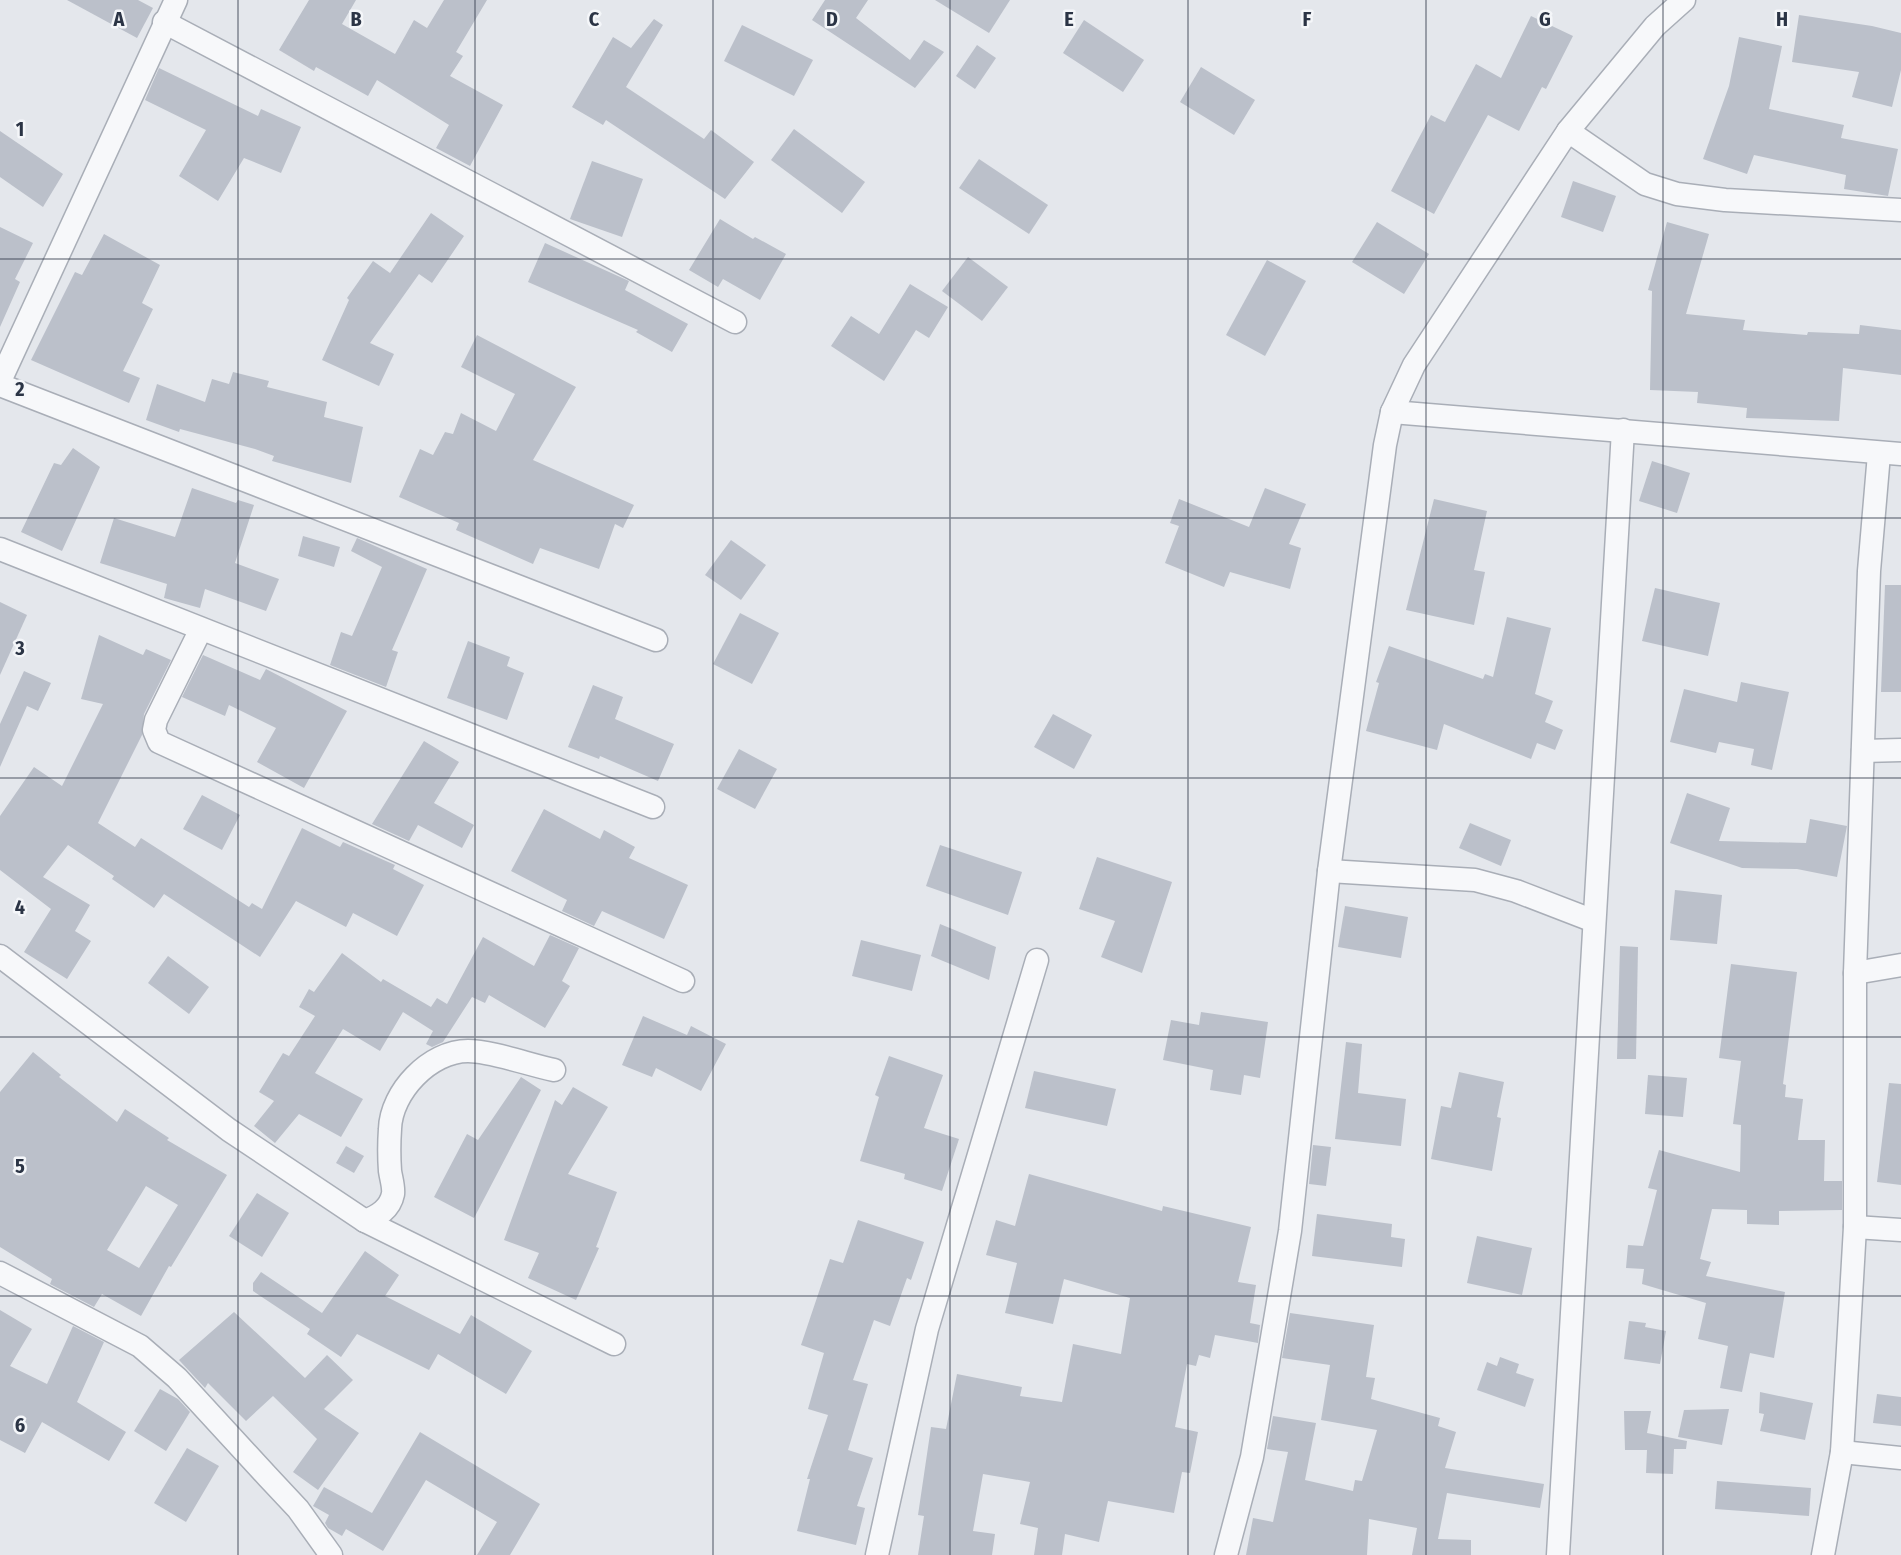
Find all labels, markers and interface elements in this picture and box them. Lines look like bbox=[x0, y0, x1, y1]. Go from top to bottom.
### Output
text: A bbox=[113, 7, 126, 31]
text: B bbox=[350, 7, 362, 31]
text: C bbox=[589, 7, 600, 31]
text: D bbox=[826, 7, 838, 31]
text: E bbox=[1064, 7, 1074, 31]
text: F bbox=[1303, 7, 1312, 31]
text: G bbox=[1539, 7, 1551, 31]
text: H bbox=[1776, 7, 1788, 31]
text: 1 bbox=[16, 117, 24, 141]
text: 2 bbox=[14, 377, 25, 401]
text: 3 bbox=[14, 636, 25, 660]
text: 4 bbox=[15, 895, 25, 919]
text: 5 bbox=[15, 1154, 25, 1178]
text: 6 bbox=[15, 1413, 25, 1437]

